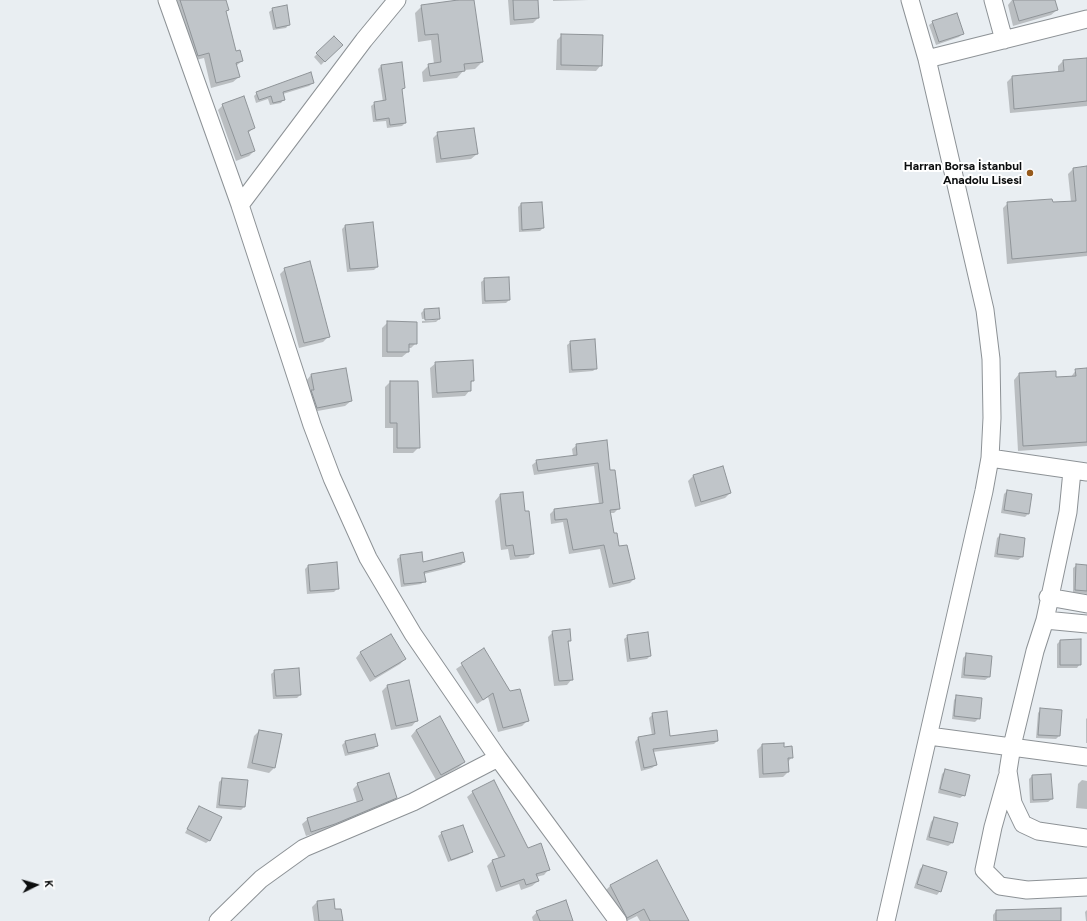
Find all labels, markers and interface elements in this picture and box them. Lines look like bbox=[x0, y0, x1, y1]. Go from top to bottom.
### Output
place label: Harran Borsa İstanbul Anadolu Lisesi bbox=[904, 159, 1022, 187]
marker: Harran Borsa İstanbul Anadolu Lisesi bbox=[1025, 168, 1035, 178]
north arrow bbox=[16, 865, 56, 905]
text: K bbox=[42, 880, 55, 888]

